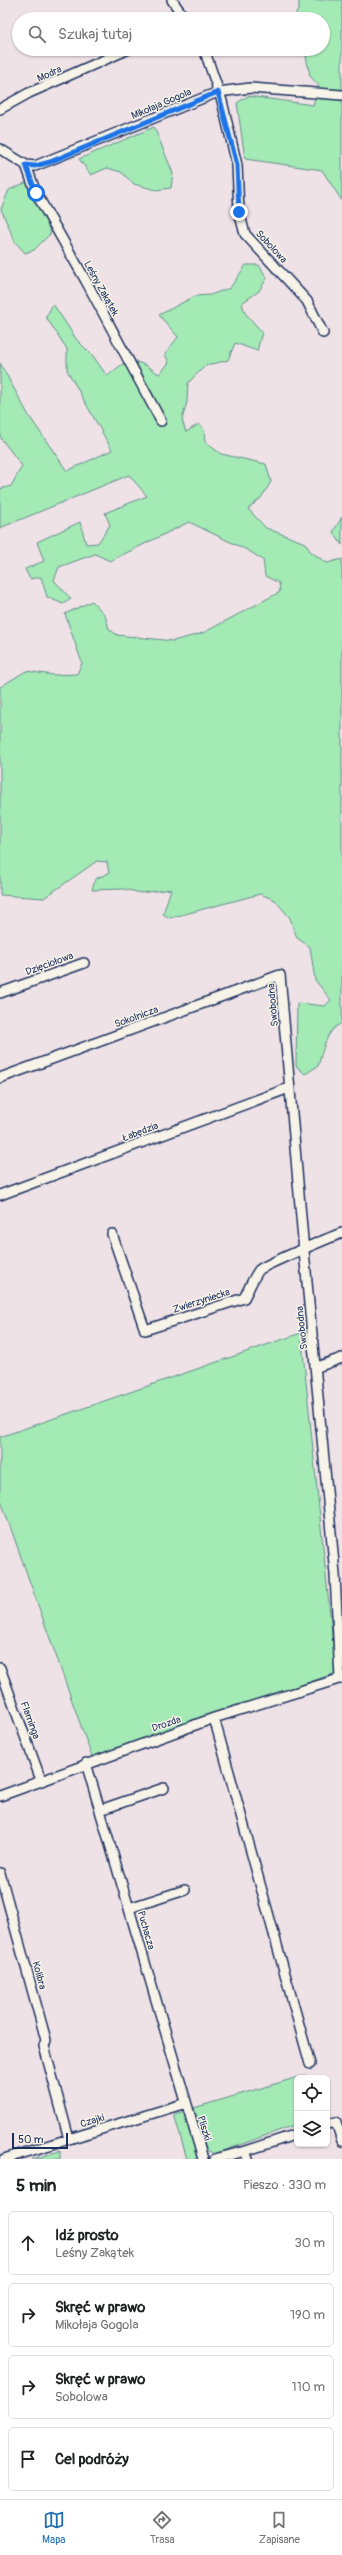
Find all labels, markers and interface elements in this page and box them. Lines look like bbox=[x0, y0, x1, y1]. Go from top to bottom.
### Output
search box bbox=[12, 12, 330, 56]
icon: search bbox=[26, 23, 48, 45]
text: Szukaj tutaj bbox=[58, 25, 132, 44]
street label: Modra bbox=[35, 63, 64, 85]
street label: Mikołaja Gogola bbox=[129, 86, 194, 122]
route start bbox=[27, 184, 45, 202]
route end bbox=[230, 203, 248, 221]
street label: Sobolowa bbox=[253, 228, 290, 266]
street label: Leśny Zakątek bbox=[81, 259, 122, 319]
street label: Dzięciołowa bbox=[24, 950, 75, 978]
street label: Swobodna bbox=[265, 982, 281, 1027]
street label: Sokolnicza bbox=[113, 1003, 160, 1030]
street label: Łabędzia bbox=[120, 1120, 160, 1145]
street label: Zwierzyniecka bbox=[171, 1286, 232, 1316]
street label: Swobodna bbox=[294, 1305, 310, 1350]
street label: Flaminga bbox=[18, 1700, 42, 1741]
street label: Drozda bbox=[150, 1713, 183, 1734]
street label: Puchacza bbox=[135, 1909, 157, 1951]
street label: Kolibra bbox=[30, 1960, 49, 1991]
map controls bbox=[294, 2075, 330, 2147]
button: locate bbox=[294, 2075, 330, 2111]
button: layers bbox=[294, 2111, 330, 2147]
street label: Czajki bbox=[79, 2112, 106, 2130]
street label: Pliszki bbox=[195, 2114, 214, 2142]
scale bar bbox=[12, 2131, 68, 2150]
text: 50 m bbox=[18, 2133, 44, 2146]
text: 5 min bbox=[16, 2175, 56, 2196]
text: Pieszo · 330 m bbox=[243, 2177, 326, 2193]
text: Idź prosto bbox=[55, 2226, 119, 2245]
icon: ahead bbox=[17, 2232, 39, 2254]
text: 30 m bbox=[295, 2235, 325, 2251]
text: Leśny Zakątek bbox=[55, 2245, 134, 2261]
text: Skręć w prawo bbox=[55, 2298, 145, 2317]
icon: right bbox=[17, 2304, 39, 2326]
text: 190 m bbox=[290, 2307, 325, 2323]
text: Mikołaja Gogola bbox=[55, 2317, 138, 2333]
text: Skręć w prawo bbox=[55, 2370, 145, 2389]
icon: right bbox=[17, 2376, 39, 2398]
text: 110 m bbox=[292, 2379, 325, 2395]
text: Sobolowa bbox=[55, 2389, 108, 2405]
icon: arrive bbox=[17, 2448, 39, 2470]
text: Cel podróży bbox=[55, 2450, 129, 2469]
tab: Mapa bbox=[42, 2509, 65, 2546]
tab: Trasa bbox=[150, 2509, 175, 2546]
tab: Zapisane bbox=[259, 2509, 300, 2546]

